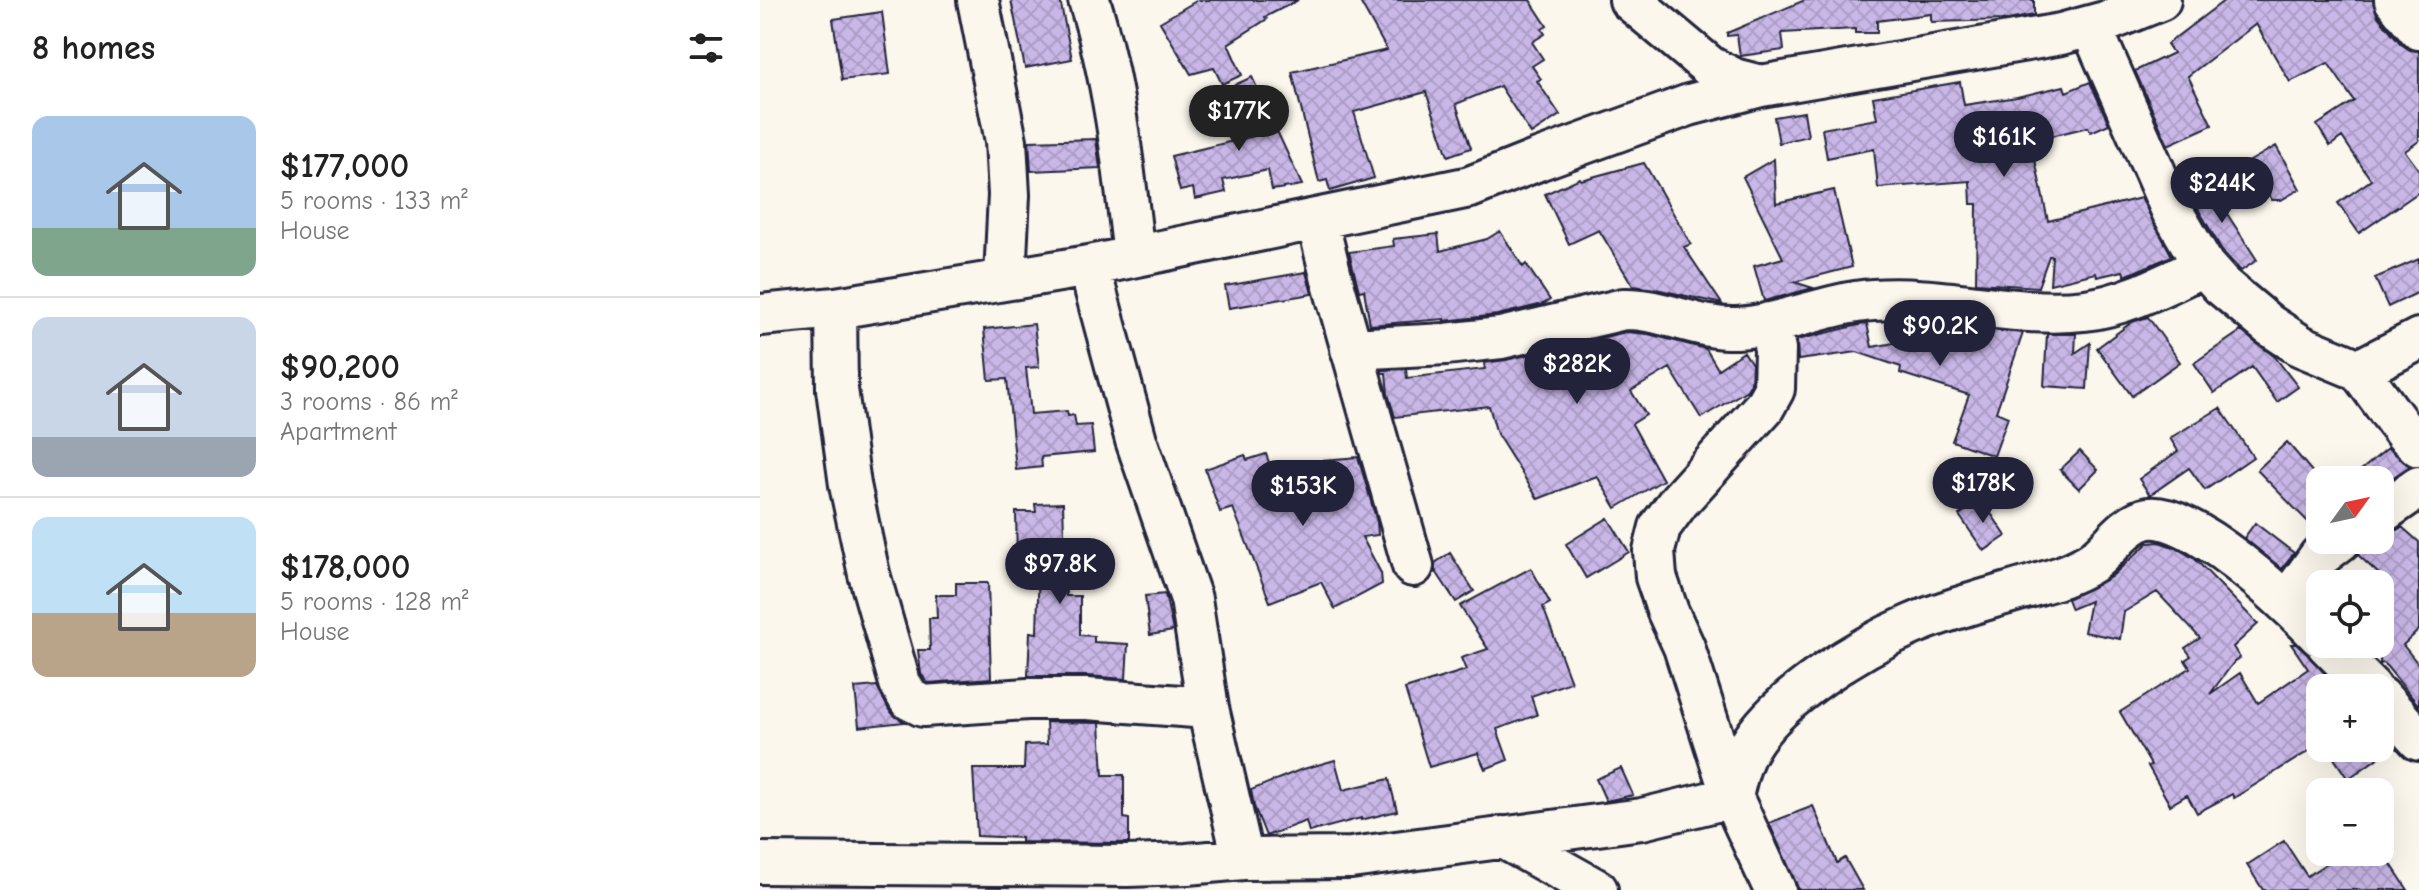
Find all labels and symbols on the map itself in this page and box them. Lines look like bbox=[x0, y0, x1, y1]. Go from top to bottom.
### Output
pin: $177K bbox=[1183, 85, 1295, 153]
pin: $161K bbox=[1948, 111, 2060, 179]
pin: $244K bbox=[2166, 157, 2278, 225]
pin: $90.2K bbox=[1875, 300, 2005, 368]
pin: $282K bbox=[1521, 338, 1633, 406]
pin: $178K bbox=[1927, 457, 2039, 525]
pin: $153K bbox=[1247, 460, 1359, 528]
north arrow bbox=[2306, 466, 2394, 554]
pin: $97.8K bbox=[995, 538, 1125, 606]

